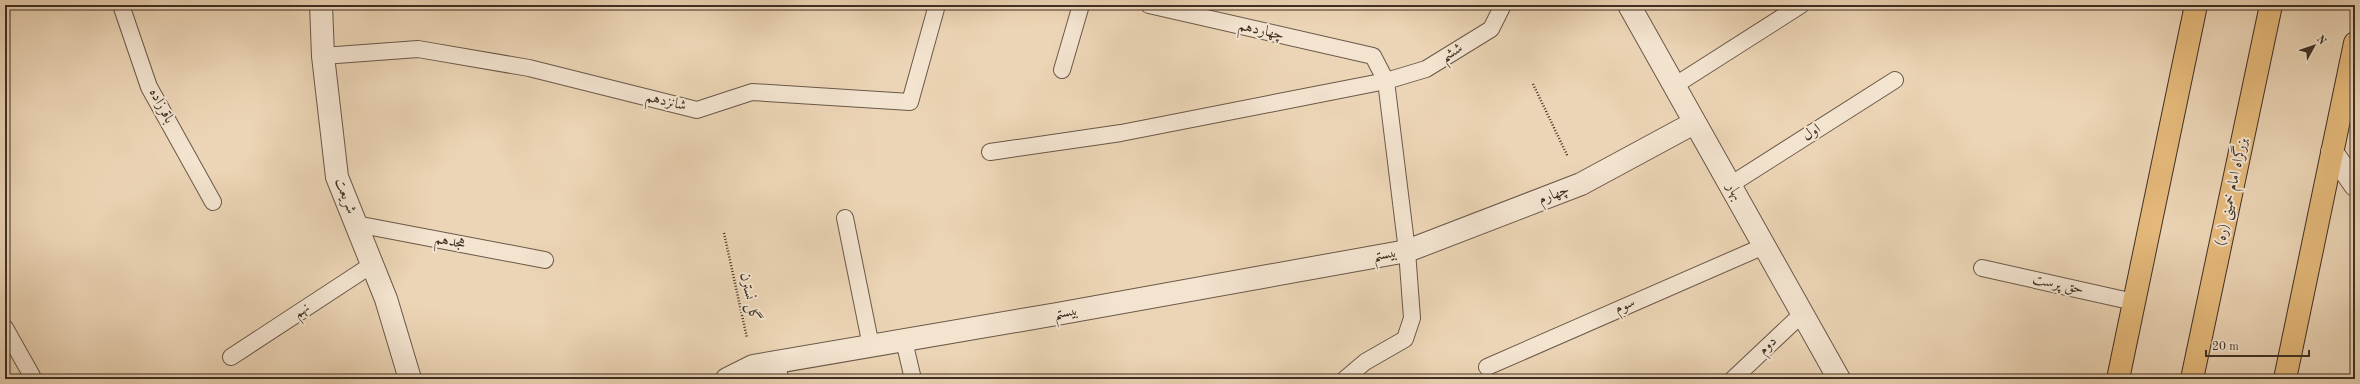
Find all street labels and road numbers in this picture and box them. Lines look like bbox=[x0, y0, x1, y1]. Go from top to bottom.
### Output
street label: چهاردهم bbox=[1236, 18, 1285, 48]
street label: ششم bbox=[1438, 41, 1469, 70]
street label: باقرزاده bbox=[145, 86, 176, 127]
street label: شانزدهم bbox=[643, 90, 688, 119]
street label: اول bbox=[1800, 122, 1824, 144]
street label: بزرگراه امام خمینی (ره) bbox=[2209, 135, 2255, 248]
street label: شریعت bbox=[330, 176, 359, 216]
street label: بهار bbox=[1721, 179, 1745, 204]
street label: چهارم bbox=[1536, 182, 1573, 211]
street label: هجدهم bbox=[432, 232, 467, 257]
street label: بیستم bbox=[1372, 246, 1399, 270]
street label: گل نسترن bbox=[736, 271, 764, 323]
street label: حق پرست bbox=[2031, 272, 2085, 299]
street label: سوم bbox=[1613, 295, 1639, 321]
street label: نهم bbox=[291, 300, 315, 326]
street label: بیستم bbox=[1053, 304, 1080, 328]
street label: دوم bbox=[1756, 334, 1783, 361]

